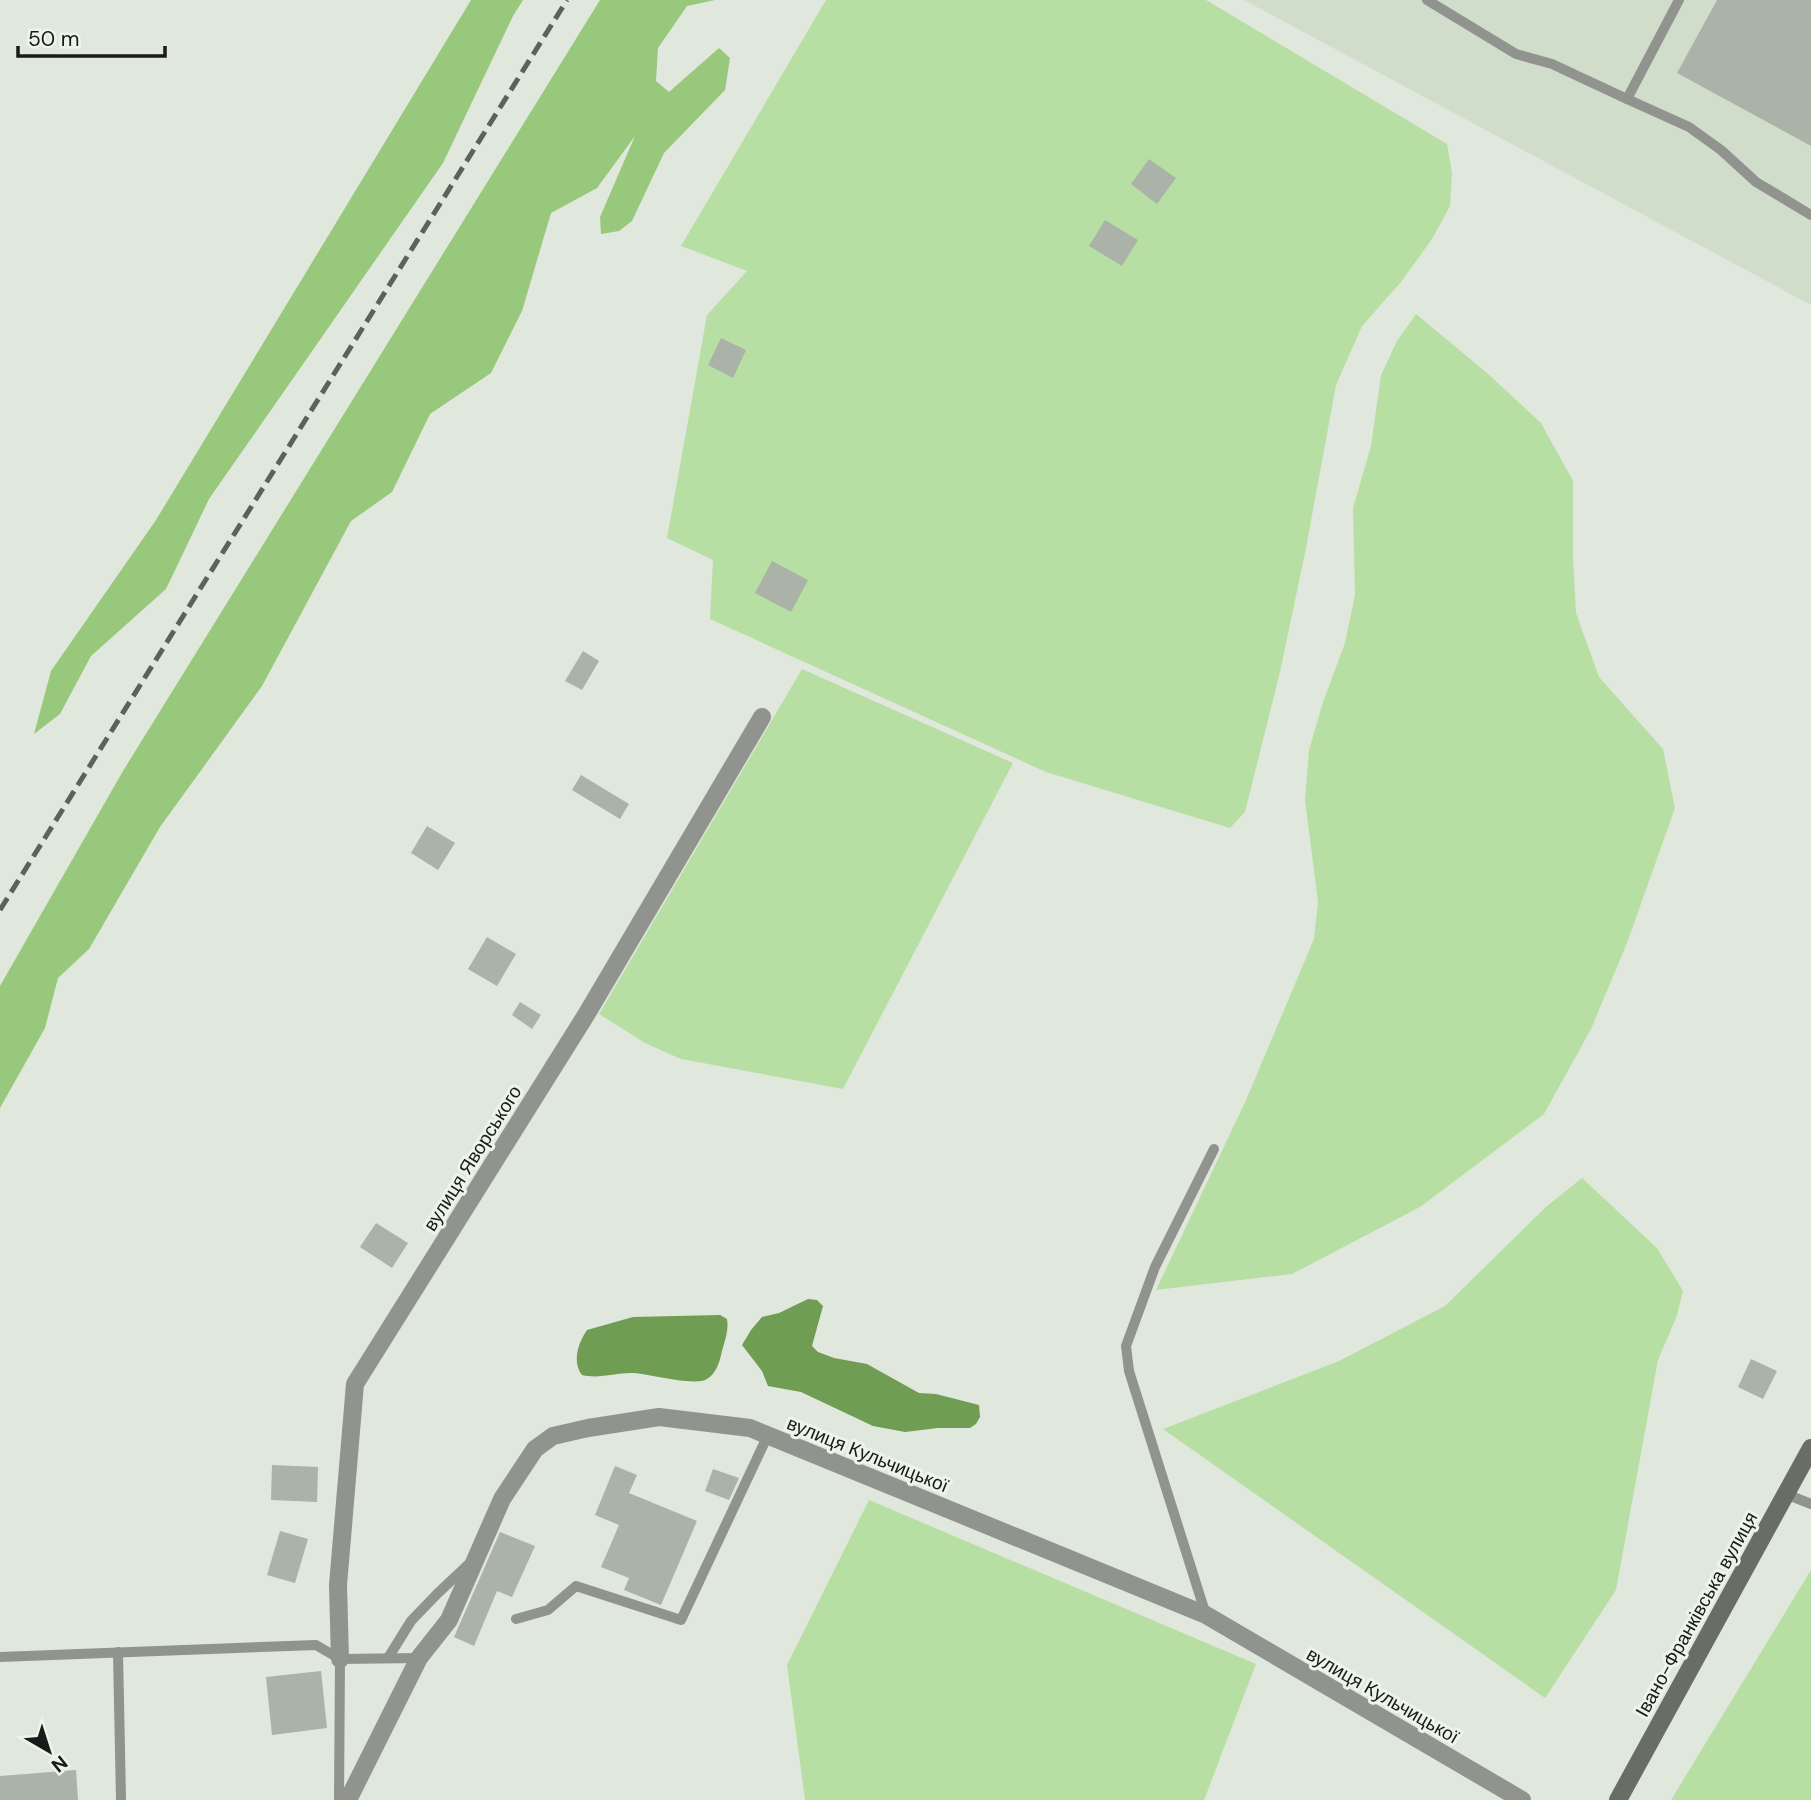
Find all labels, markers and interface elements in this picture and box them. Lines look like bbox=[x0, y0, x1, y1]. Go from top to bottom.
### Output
scale bar bbox=[18, 14, 164, 58]
text: 50 m bbox=[28, 25, 79, 53]
street label: вулиця Яворського bbox=[418, 1081, 527, 1236]
street label: вулиця Кульчицької bbox=[783, 1411, 953, 1499]
street label: Івано-Франківська вулиця bbox=[1630, 1507, 1763, 1721]
street label: вулиця Кульчицької bbox=[1302, 1642, 1464, 1750]
north arrow bbox=[14, 1716, 84, 1786]
text: N bbox=[46, 1750, 73, 1778]

